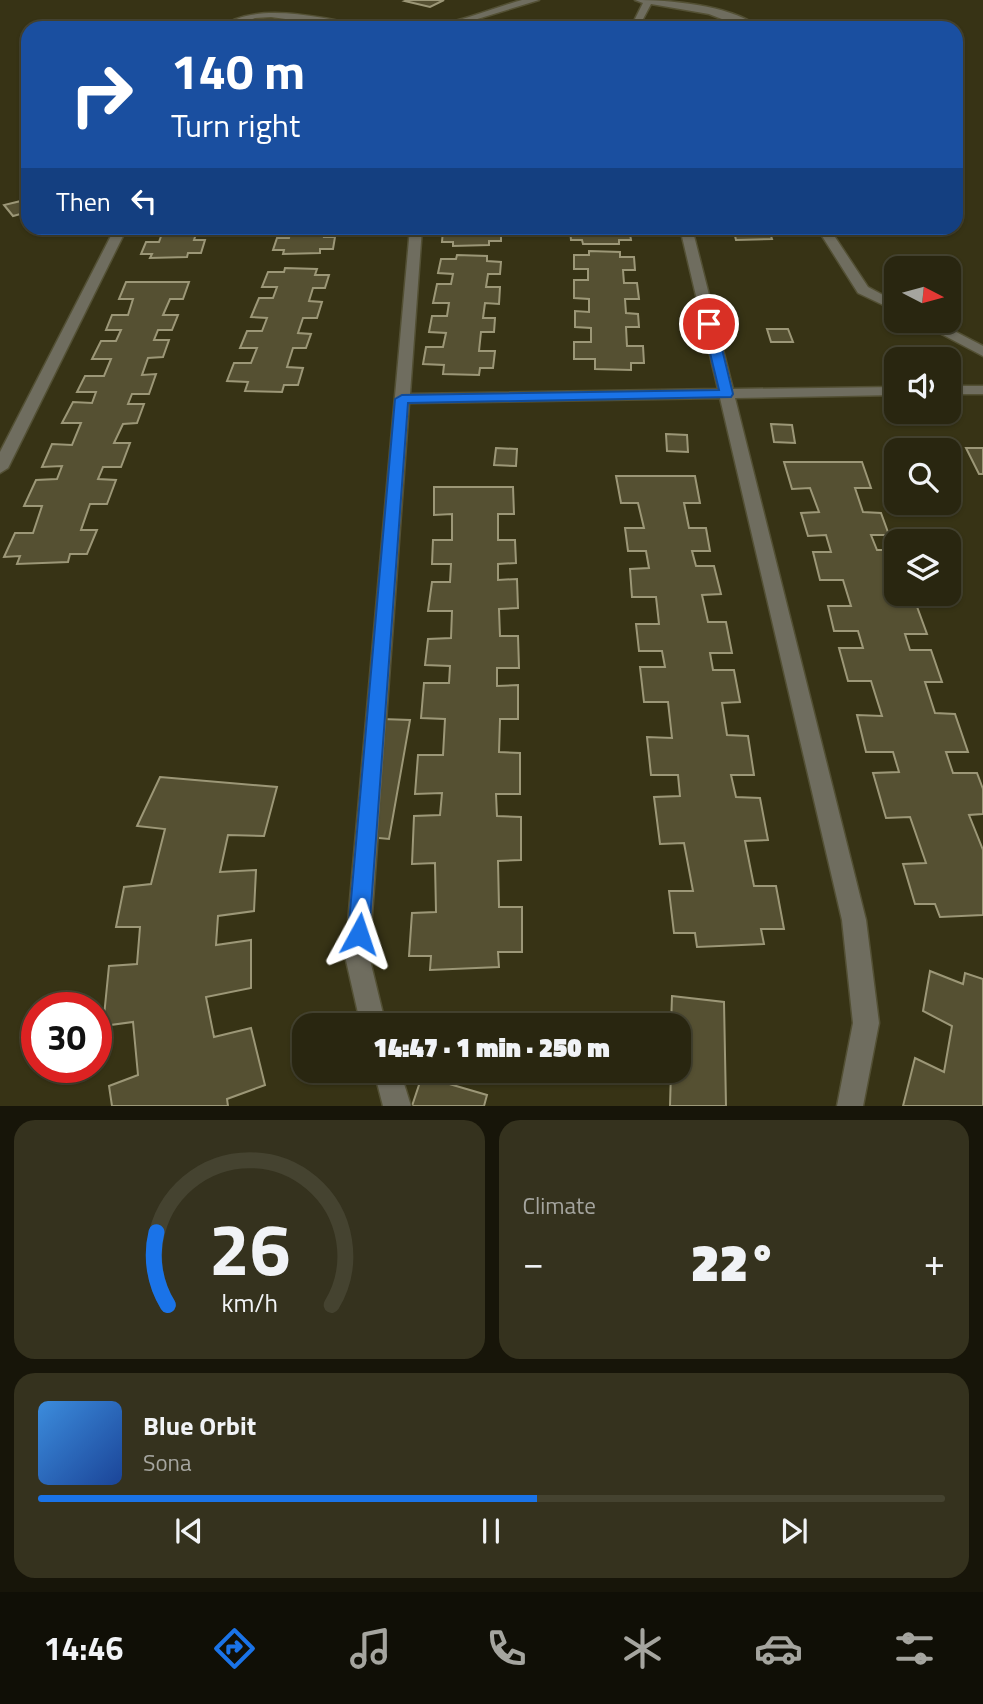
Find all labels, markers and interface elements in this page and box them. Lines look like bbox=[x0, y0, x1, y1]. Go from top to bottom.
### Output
text: 140 m bbox=[171, 33, 305, 108]
icon: right bbox=[56, 49, 147, 140]
text: Turn right bbox=[171, 101, 300, 149]
text: Then bbox=[56, 182, 111, 221]
icon: left bbox=[125, 182, 163, 220]
north arrow bbox=[884, 256, 961, 332]
map controls bbox=[884, 256, 961, 606]
pin bbox=[679, 294, 739, 354]
icon: arrive bbox=[690, 305, 728, 343]
button: sound bbox=[884, 347, 961, 424]
button: search bbox=[884, 438, 961, 515]
button: layers bbox=[884, 529, 961, 606]
position arrow bbox=[322, 897, 396, 971]
speed limit sign: 30 bbox=[21, 992, 112, 1083]
text: 14:47 · 1 min · 250 m bbox=[373, 1028, 610, 1067]
text: Climate bbox=[523, 1188, 596, 1223]
text: 26 bbox=[208, 1194, 290, 1304]
text: 22° bbox=[691, 1222, 777, 1301]
text: − bbox=[523, 1233, 544, 1291]
text: + bbox=[924, 1233, 945, 1291]
text: km/h bbox=[221, 1284, 278, 1322]
text: Blue Orbit bbox=[143, 1406, 256, 1445]
text: Sona bbox=[143, 1445, 191, 1480]
icon: previous bbox=[170, 1512, 208, 1550]
icon: pause bbox=[472, 1512, 510, 1550]
icon: next bbox=[775, 1512, 813, 1550]
text: 14:46 bbox=[44, 1624, 123, 1672]
icon: directions bbox=[210, 1624, 259, 1673]
icon: music bbox=[346, 1624, 395, 1673]
icon: phone bbox=[482, 1624, 531, 1673]
icon: climate bbox=[618, 1624, 667, 1673]
icon: car bbox=[754, 1624, 803, 1673]
icon: filters bbox=[890, 1624, 939, 1673]

